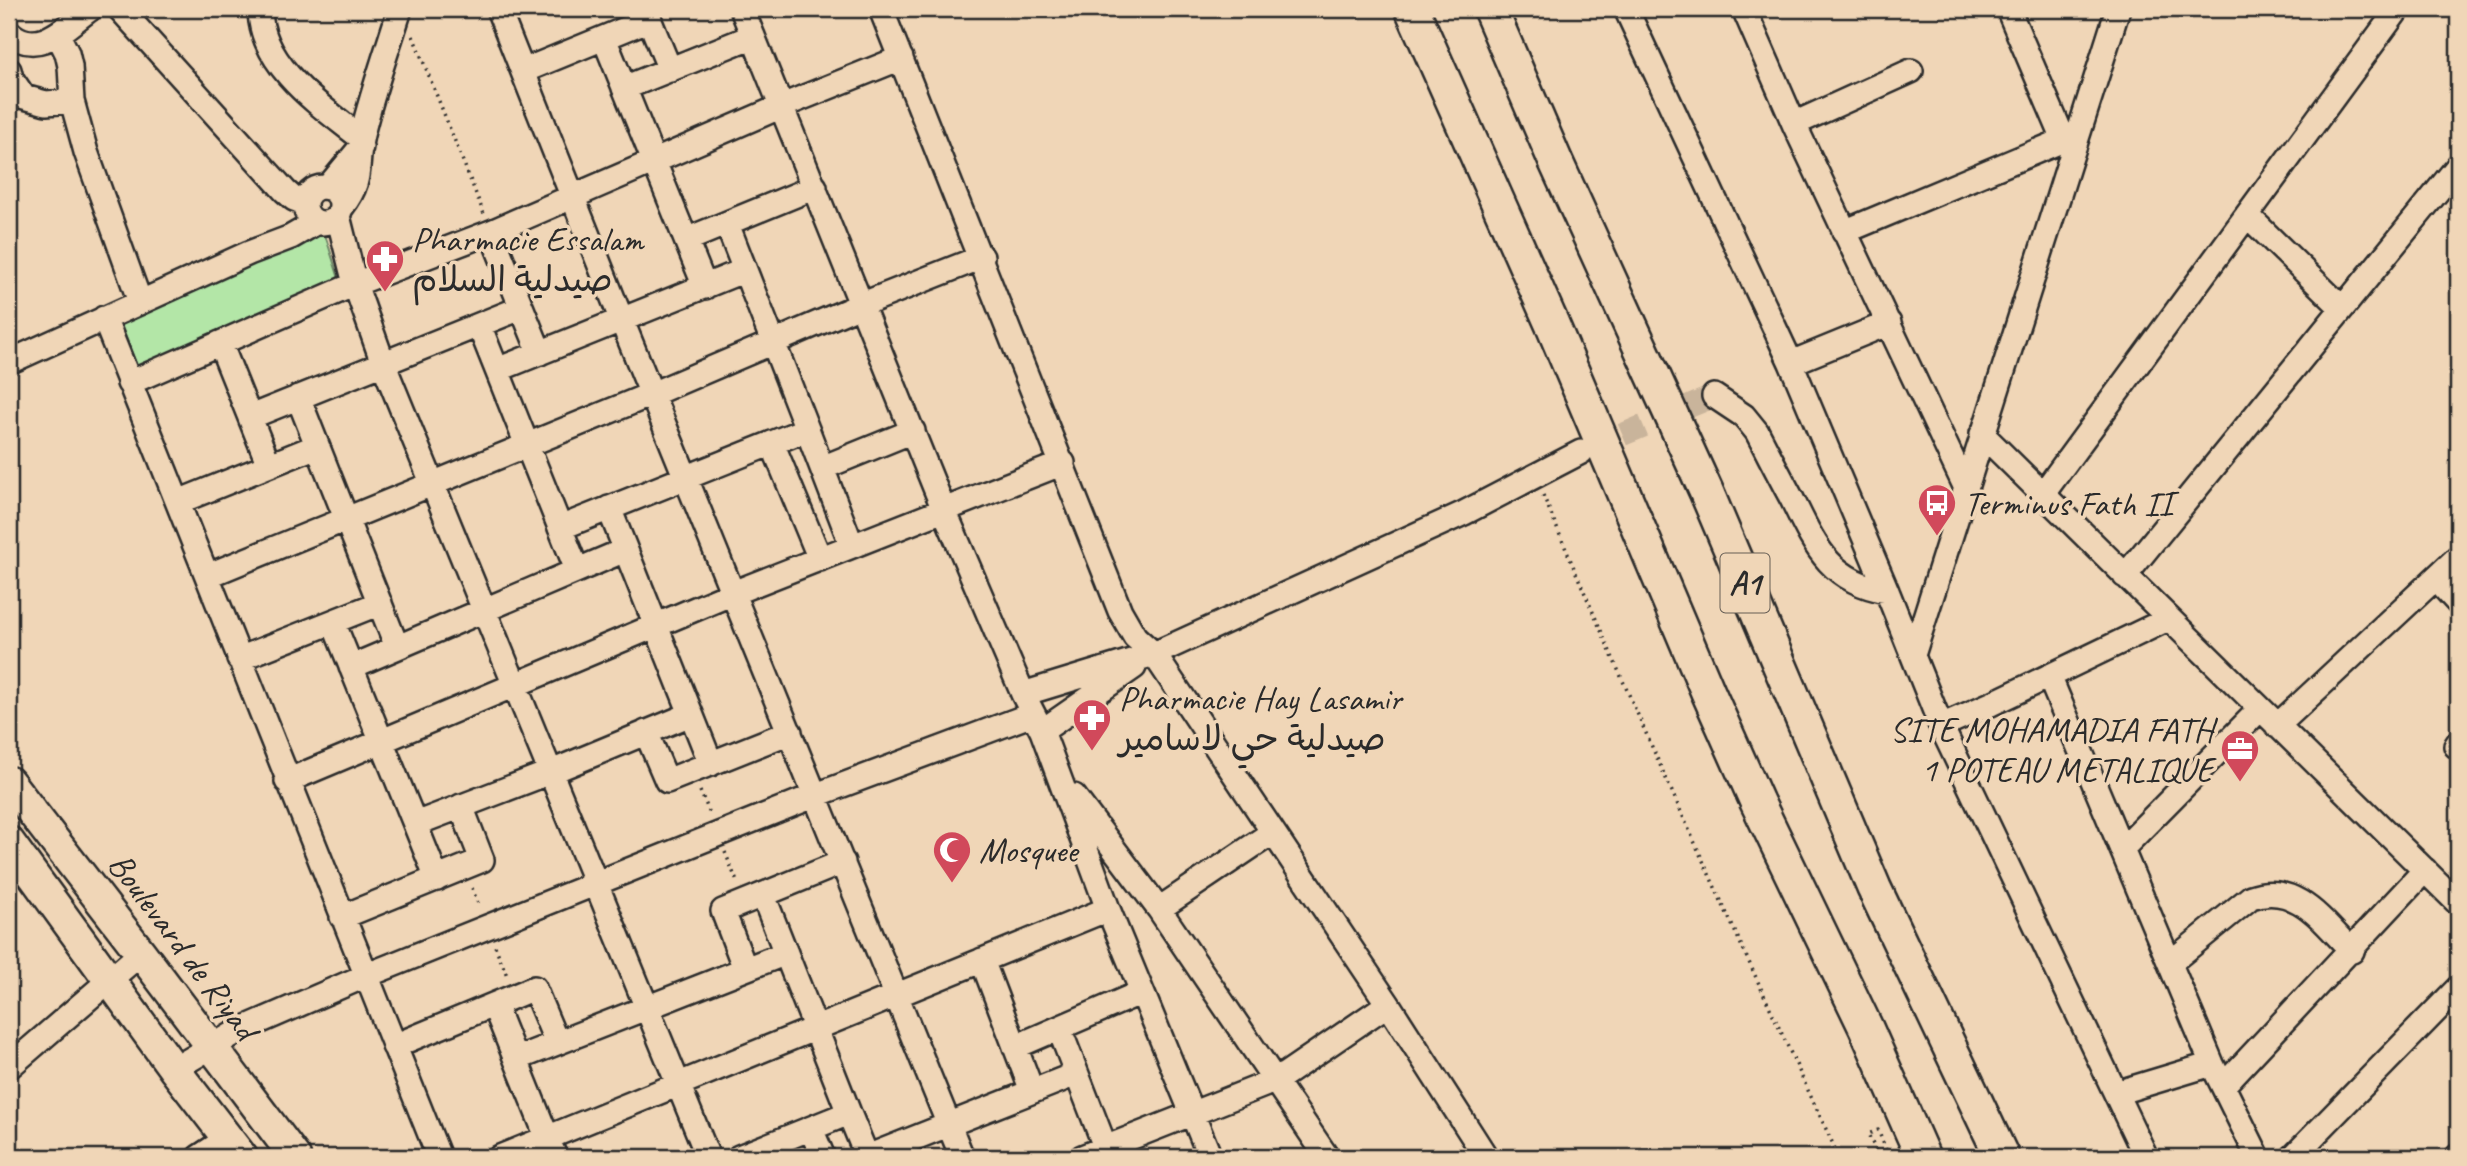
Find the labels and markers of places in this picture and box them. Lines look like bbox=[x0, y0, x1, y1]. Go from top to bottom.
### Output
place label: Pharmacie Essalam صيدلية السلام bbox=[412, 217, 646, 306]
pharmacy icon: Pharmacie Essalam صيدلية السلام bbox=[364, 238, 406, 293]
place label: Terminus Fath II bbox=[1964, 481, 2180, 526]
bus stop icon: Terminus Fath II bbox=[1916, 482, 1958, 537]
place label: Pharmacie Hay Lasamir صيدلية حي لاسامير bbox=[1116, 676, 1404, 769]
pharmacy icon: Pharmacie Hay Lasamir صيدلية حي لاسامير bbox=[1071, 697, 1113, 752]
place label: SITE MOHAMADIA FATH 1 POTEAU METALIQUE bbox=[1890, 707, 2218, 792]
office icon: SITE MOHAMADIA FATH 1 POTEAU METALIQUE bbox=[2219, 728, 2261, 783]
place label: Mosquee bbox=[979, 828, 1080, 873]
mosque icon: Mosquee bbox=[931, 829, 973, 884]

